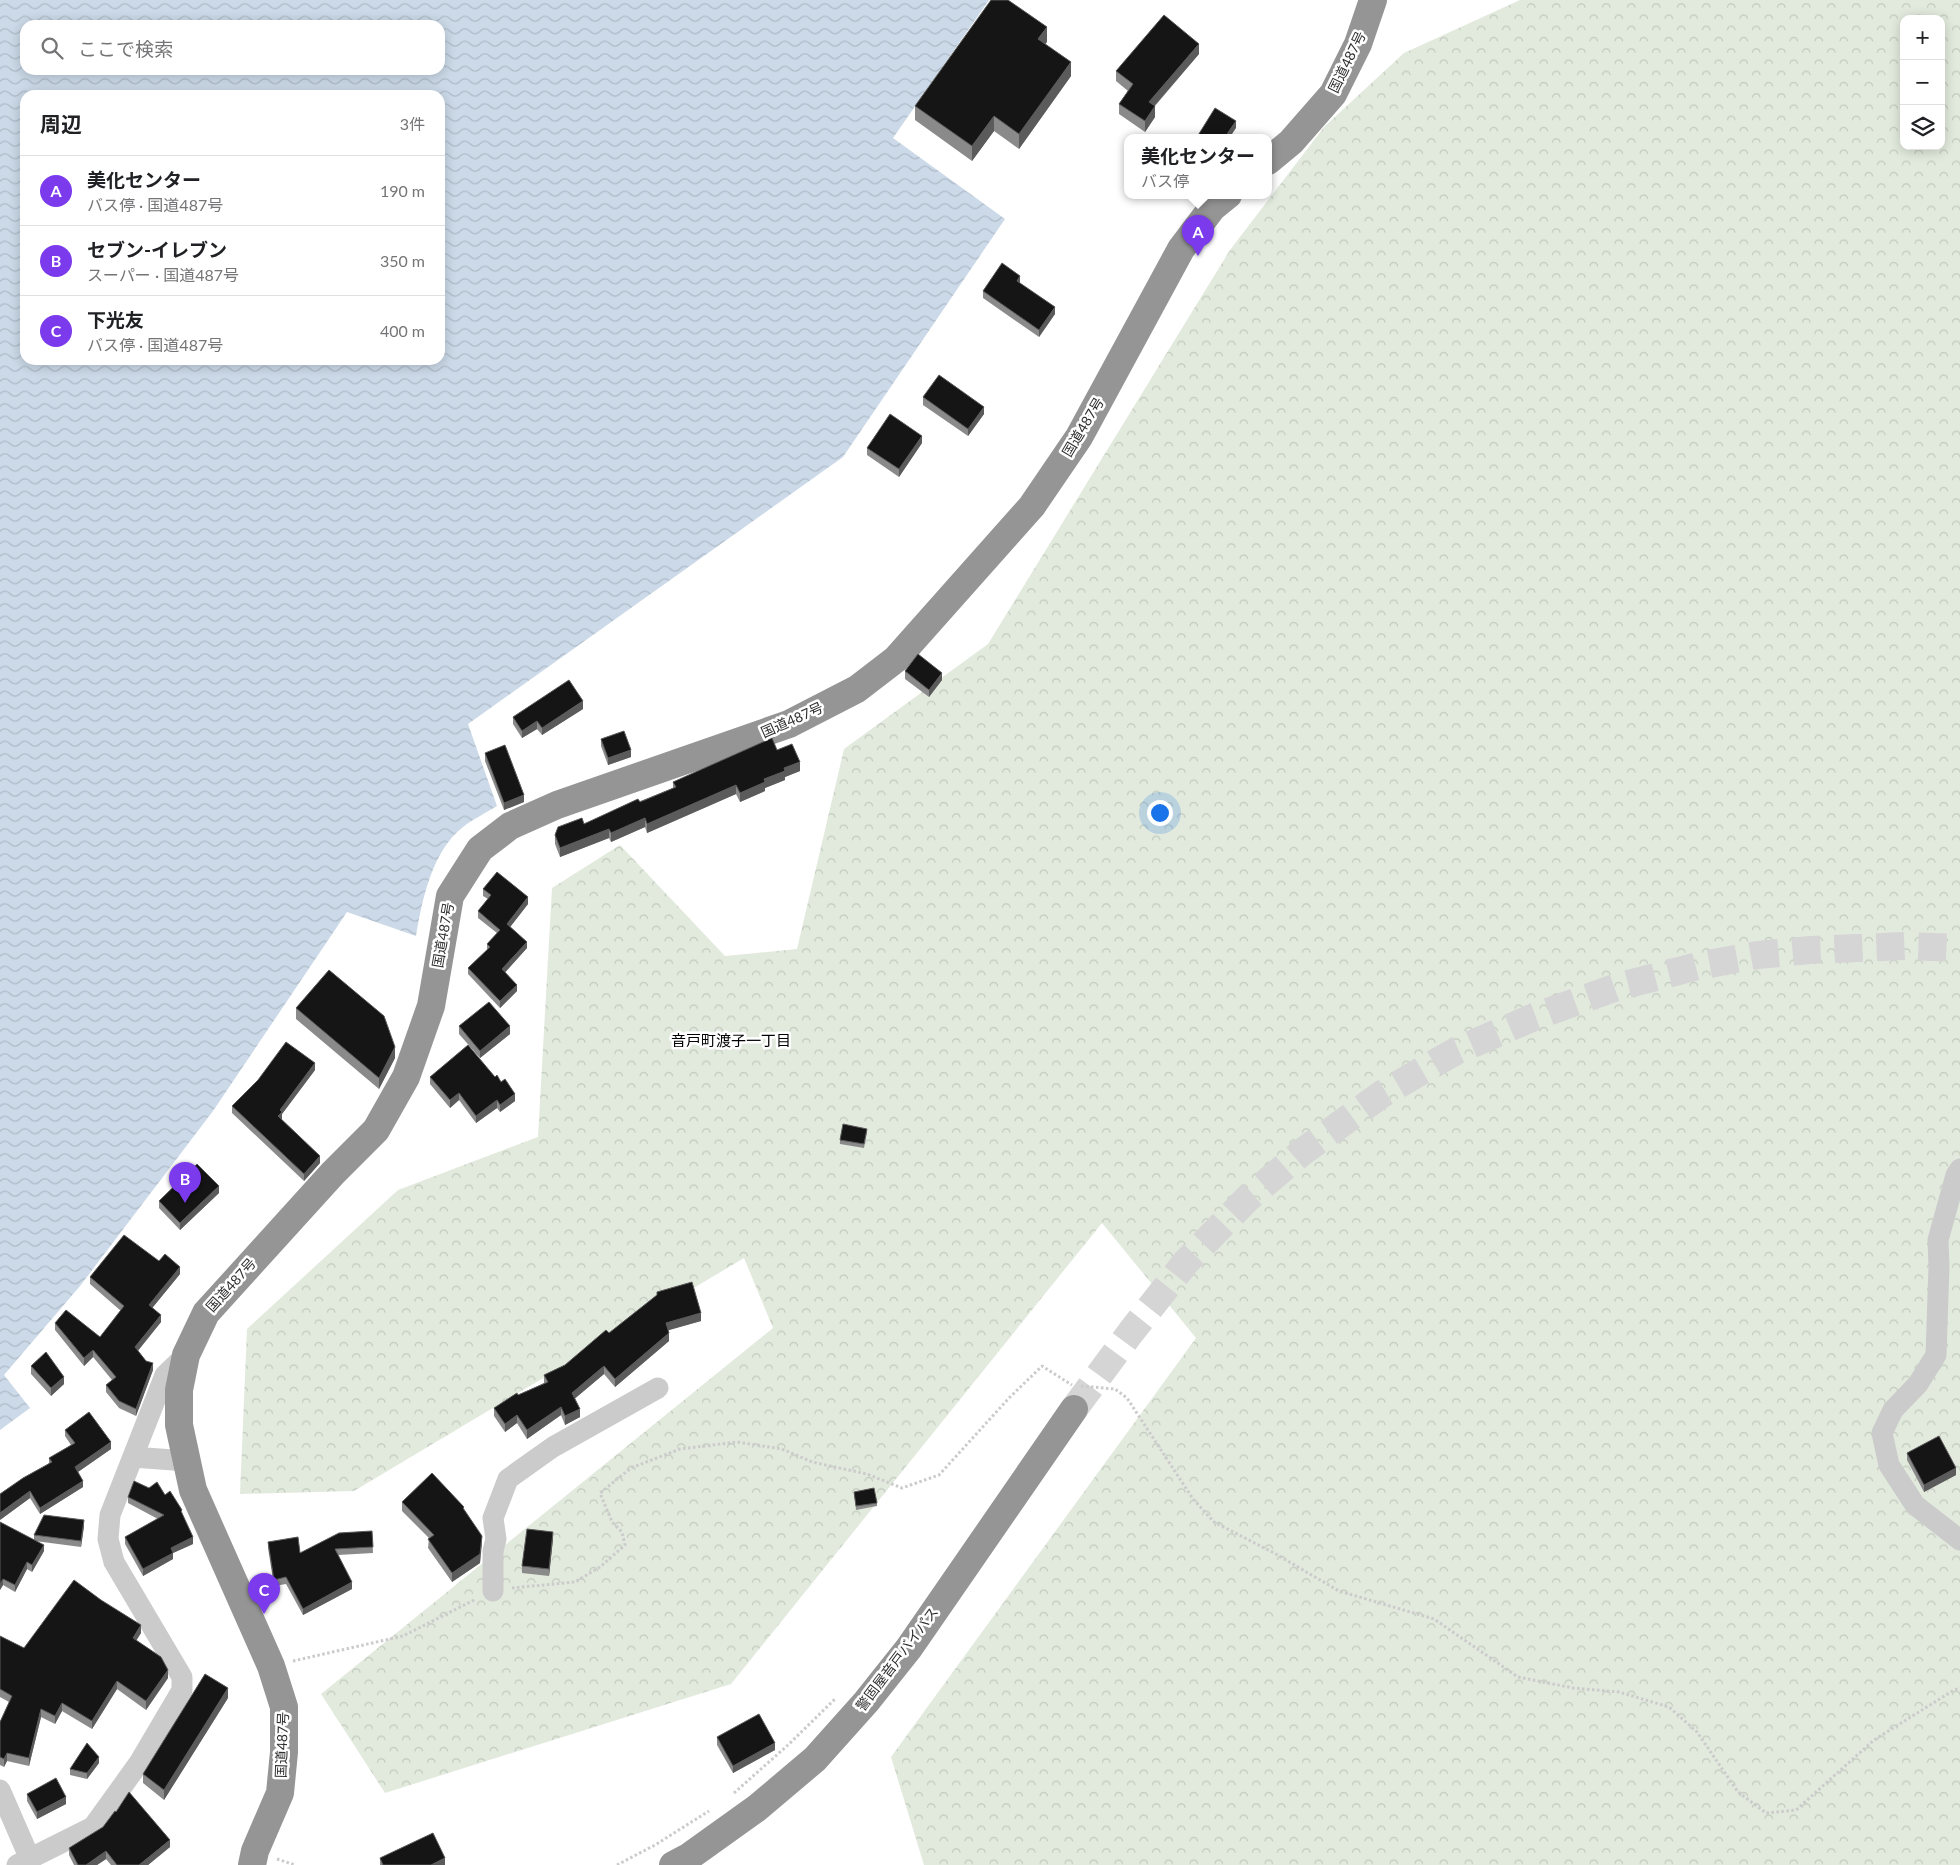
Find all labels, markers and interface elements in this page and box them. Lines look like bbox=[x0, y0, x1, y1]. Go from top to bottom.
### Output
map controls bbox=[1900, 15, 1945, 150]
button: + bbox=[1900, 15, 1945, 60]
search box bbox=[20, 20, 445, 75]
street label: 国道487号 bbox=[1324, 28, 1369, 95]
icon: search bbox=[38, 34, 66, 62]
text: ここで検索 bbox=[78, 37, 173, 60]
button: − bbox=[1900, 60, 1945, 105]
button: layers bbox=[1900, 105, 1945, 150]
text: 周辺 bbox=[40, 111, 82, 136]
text: 3件 bbox=[400, 114, 425, 133]
popup bbox=[1124, 134, 1272, 199]
text: 美化センター bbox=[1141, 144, 1255, 167]
text: 美化センター bbox=[87, 168, 201, 191]
text: バス停 bbox=[1141, 171, 1189, 190]
text: A bbox=[50, 181, 62, 200]
text: 190 m bbox=[380, 181, 425, 200]
text: バス停 · 国道487号 bbox=[87, 195, 223, 214]
pin: A bbox=[1182, 215, 1214, 256]
text: セブン-イレブン bbox=[87, 238, 227, 261]
text: B bbox=[51, 251, 61, 270]
text: 350 m bbox=[380, 251, 425, 270]
text: スーパー · 国道487号 bbox=[87, 265, 239, 284]
text: 下光友 bbox=[87, 308, 144, 331]
text: C bbox=[51, 321, 61, 340]
text: 400 m bbox=[380, 321, 425, 340]
text: バス停 · 国道487号 bbox=[87, 335, 223, 354]
street label: 国道487号 bbox=[1058, 394, 1107, 460]
street label: 国道487号 bbox=[758, 698, 826, 741]
your location bbox=[1147, 800, 1173, 826]
street label: 国道487号 bbox=[428, 901, 457, 969]
district label: 音戸町渡子一丁目 bbox=[671, 1031, 791, 1049]
pin: B bbox=[169, 1162, 201, 1203]
street label: 国道487号 bbox=[202, 1254, 259, 1315]
pin: C bbox=[248, 1573, 280, 1614]
street label: 警固屋音戸バイパス bbox=[852, 1603, 941, 1714]
street label: 国道487号 bbox=[272, 1712, 291, 1778]

